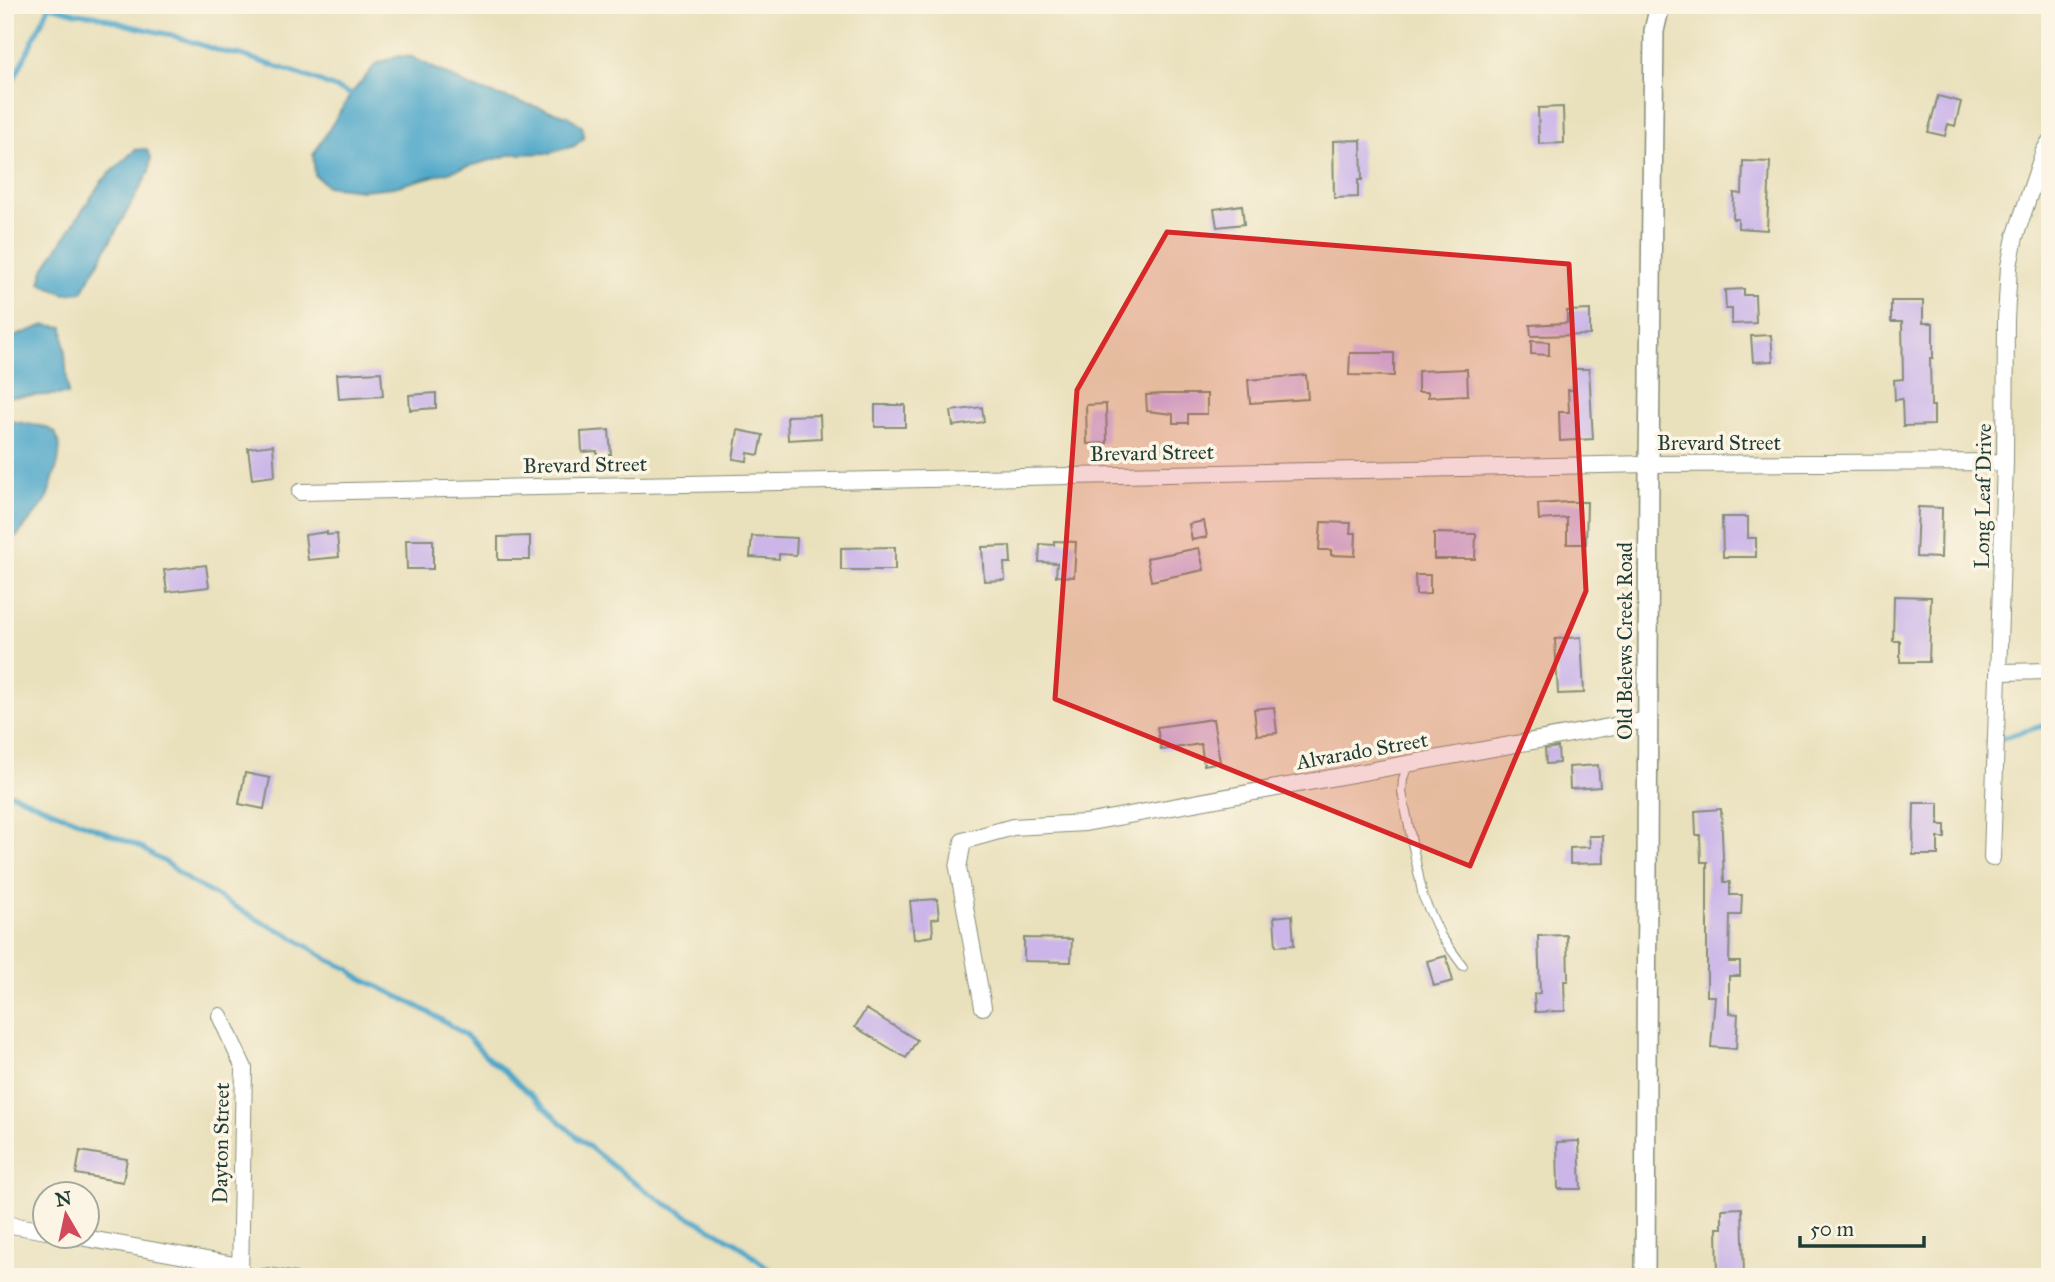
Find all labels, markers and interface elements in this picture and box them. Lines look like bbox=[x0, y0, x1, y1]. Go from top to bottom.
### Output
street label: Long Leaf Drive bbox=[1969, 423, 1997, 569]
street label: Brevard Street bbox=[1657, 430, 1782, 456]
street label: Brevard Street bbox=[1090, 439, 1215, 467]
street label: Brevard Street bbox=[523, 451, 648, 479]
street label: Old Belews Creek Road bbox=[1612, 542, 1638, 740]
street label: Alvarado Street bbox=[1293, 727, 1430, 776]
street label: Dayton Street bbox=[207, 1082, 235, 1204]
north arrow bbox=[32, 1180, 102, 1250]
text: N bbox=[54, 1186, 73, 1211]
scale bar bbox=[1800, 1205, 1924, 1249]
text: 50 m bbox=[1810, 1216, 1855, 1242]

